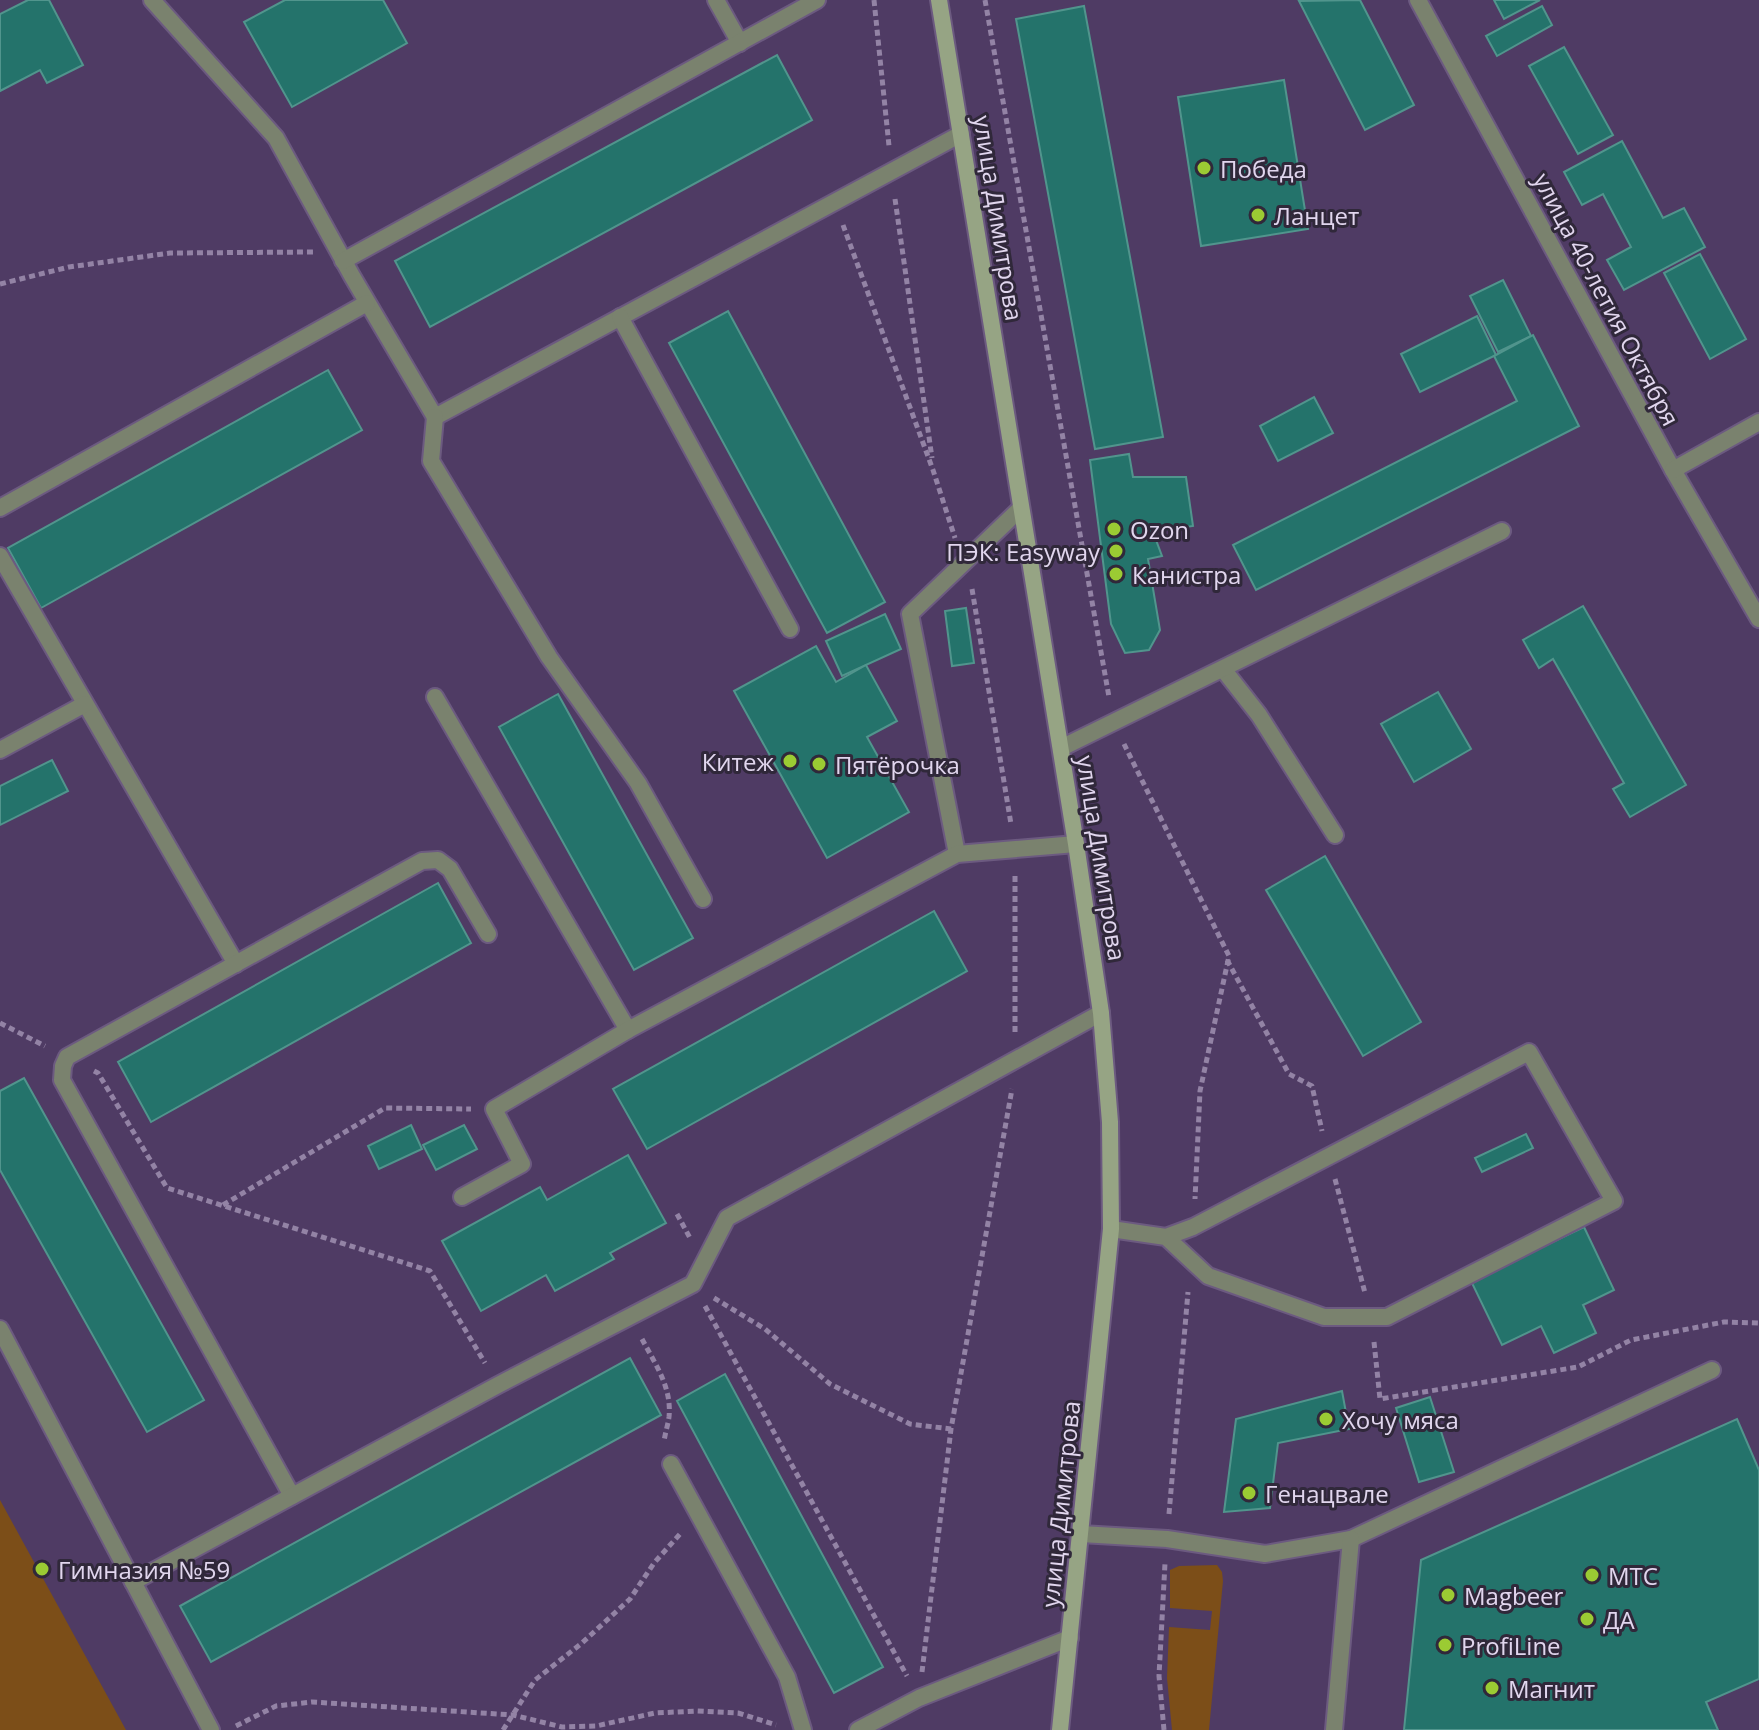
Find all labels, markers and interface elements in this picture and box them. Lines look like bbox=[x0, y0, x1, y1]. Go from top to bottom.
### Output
street label: улица Димитрова bbox=[966, 113, 1032, 323]
place label: Победа bbox=[1220, 152, 1307, 185]
marker: Победа bbox=[1195, 159, 1213, 177]
street label: улица 40-летия Октября bbox=[1526, 167, 1688, 431]
place label: Ланцет bbox=[1274, 199, 1359, 232]
marker: Ланцет bbox=[1249, 206, 1267, 224]
place label: Ozon bbox=[1130, 513, 1189, 546]
marker: Ozon bbox=[1105, 520, 1123, 538]
place label: ПЭК: Easyway bbox=[946, 535, 1101, 568]
marker: ПЭК: Easyway bbox=[1107, 542, 1125, 560]
place label: Канистра bbox=[1132, 558, 1241, 591]
marker: Канистра bbox=[1107, 565, 1125, 583]
place label: Китеж bbox=[702, 745, 774, 778]
place label: Пятёрочка bbox=[835, 748, 960, 781]
marker: Китеж bbox=[781, 752, 799, 770]
street label: улица Димитрова bbox=[1069, 753, 1135, 963]
marker: Пятёрочка bbox=[810, 755, 828, 773]
street label: улица Димитрова bbox=[1033, 1399, 1087, 1609]
place label: Хочу мяса bbox=[1342, 1403, 1459, 1436]
marker: Хочу мяса bbox=[1317, 1410, 1335, 1428]
place label: Генацвале bbox=[1265, 1477, 1389, 1510]
marker: Генацвале bbox=[1240, 1484, 1258, 1502]
place label: Гимназия №59 bbox=[58, 1553, 230, 1586]
place label: МТС bbox=[1608, 1559, 1658, 1592]
marker: Гимназия №59 bbox=[33, 1560, 51, 1578]
marker: МТС bbox=[1583, 1566, 1601, 1584]
place label: Magbeer bbox=[1464, 1579, 1564, 1612]
marker: Magbeer bbox=[1439, 1586, 1457, 1604]
place label: ДА bbox=[1603, 1603, 1635, 1636]
marker: ДА bbox=[1578, 1610, 1596, 1628]
place label: ProfiLine bbox=[1461, 1629, 1561, 1662]
marker: ProfiLine bbox=[1436, 1636, 1454, 1654]
place label: Магнит bbox=[1508, 1672, 1595, 1705]
marker: Магнит bbox=[1483, 1679, 1501, 1697]

